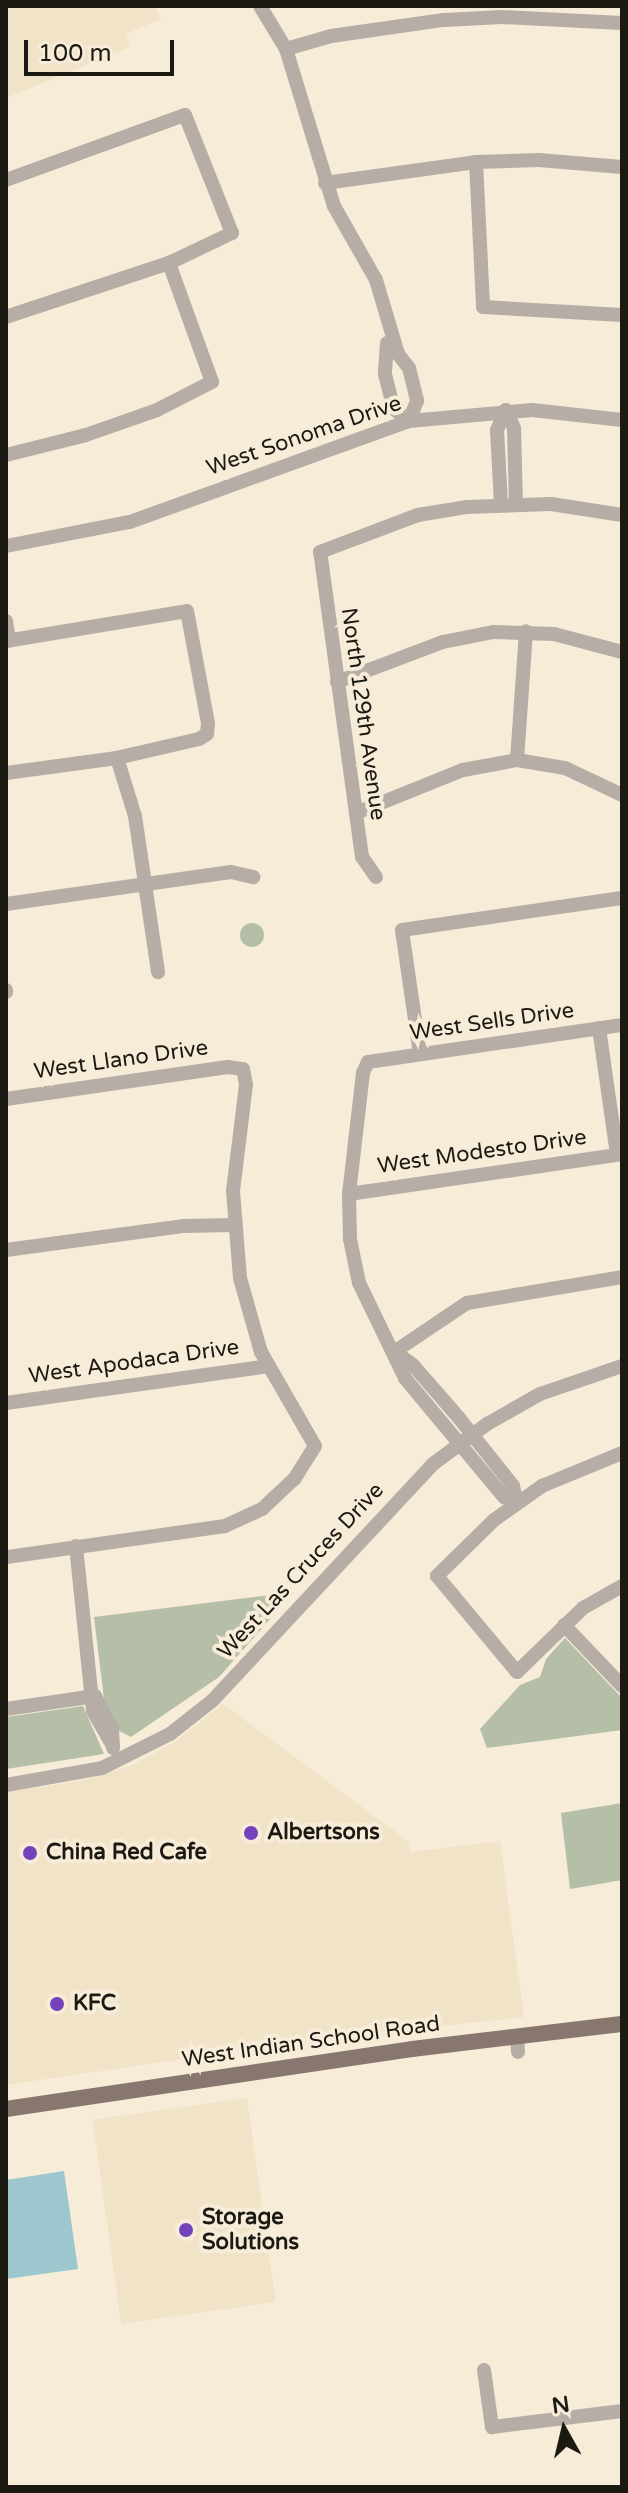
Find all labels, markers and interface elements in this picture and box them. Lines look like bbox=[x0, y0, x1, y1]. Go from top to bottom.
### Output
scale bar bbox=[28, 24, 178, 74]
text: 100 m bbox=[38, 39, 112, 68]
street label: West Sonoma Drive bbox=[203, 390, 405, 482]
street label: North 129th Avenue bbox=[335, 606, 391, 822]
street label: West Sells Drive bbox=[408, 997, 576, 1047]
street label: West Llano Drive bbox=[32, 1035, 210, 1085]
street label: West Modesto Drive bbox=[376, 1124, 588, 1180]
street label: West Apodaca Drive bbox=[27, 1334, 241, 1390]
street label: West Las Cruces Drive bbox=[213, 1477, 389, 1665]
place label: Albertsons bbox=[267, 1820, 380, 1846]
marker: Albertsons bbox=[242, 1824, 260, 1842]
place label: China Red Cafe bbox=[46, 1840, 207, 1866]
marker: China Red Cafe bbox=[21, 1844, 39, 1862]
place label: KFC bbox=[73, 1991, 116, 2017]
marker: KFC bbox=[48, 1995, 66, 2013]
street label: West Indian School Road bbox=[180, 2011, 442, 2073]
place label: Storage Solutions bbox=[202, 2204, 299, 2256]
marker: Storage Solutions bbox=[177, 2221, 195, 2239]
north arrow bbox=[524, 2389, 604, 2469]
text: N bbox=[550, 2391, 571, 2419]

